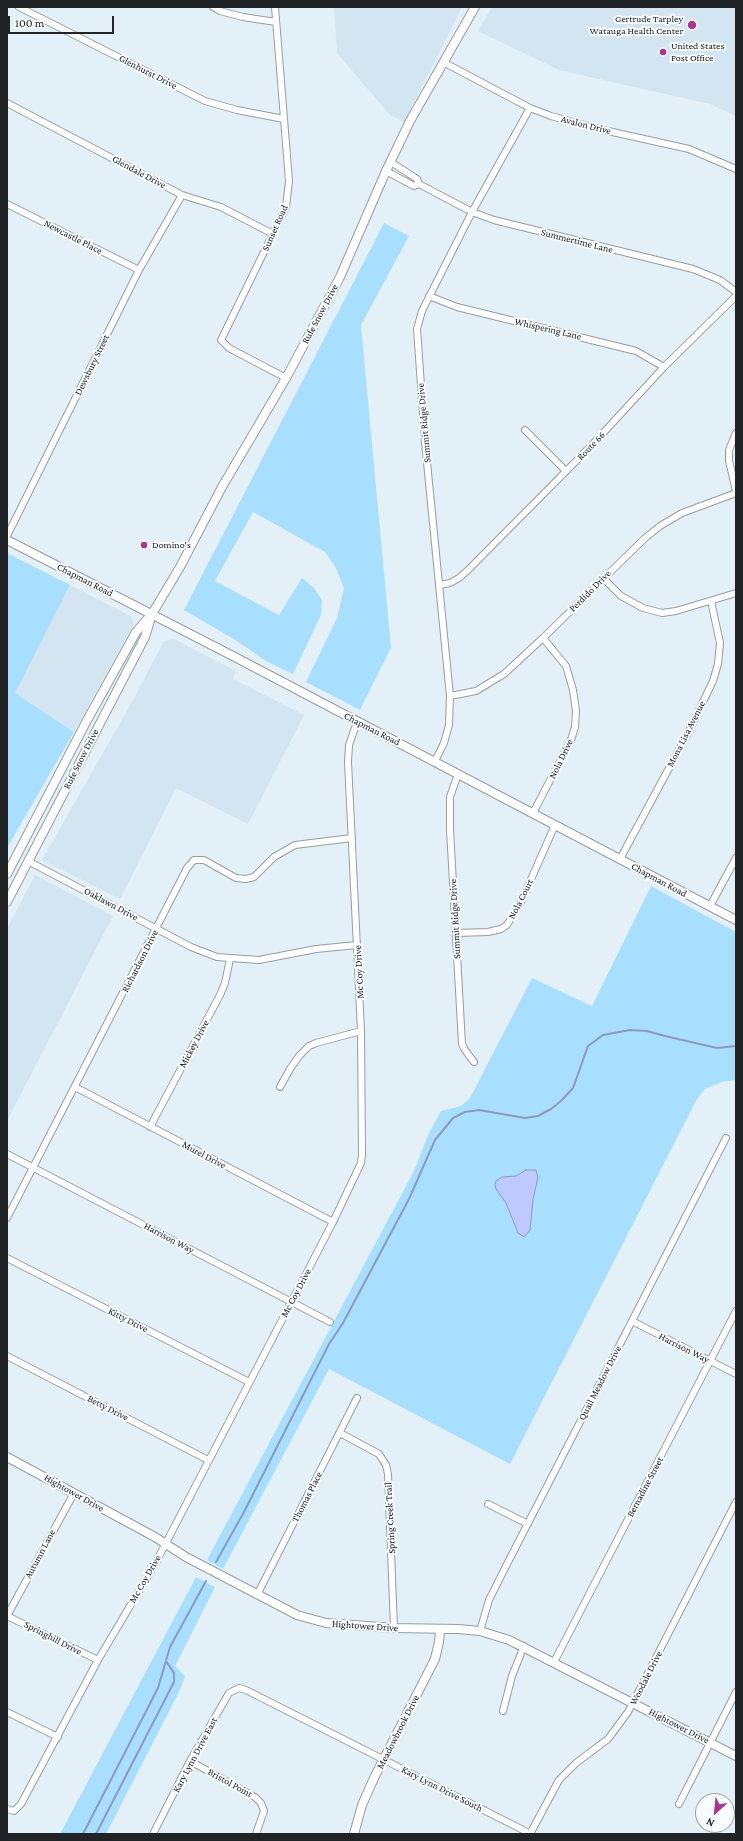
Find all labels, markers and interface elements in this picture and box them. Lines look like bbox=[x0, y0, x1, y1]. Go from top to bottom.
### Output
scale bar bbox=[10, 8, 116, 34]
place label: Gertrude Tarpley Watauga Health Center bbox=[590, 13, 683, 36]
text: 100 m bbox=[15, 16, 44, 30]
marker: Gertrude Tarpley Watauga Health Center bbox=[686, 19, 698, 31]
place label: United States Post Office bbox=[671, 40, 724, 64]
marker: United States Post Office bbox=[658, 47, 668, 57]
street label: Glenhurst Drive bbox=[117, 52, 179, 92]
street label: Avalon Drive bbox=[560, 113, 612, 137]
street label: Glendale Drive bbox=[110, 153, 168, 191]
street label: Sunset Road bbox=[260, 203, 290, 253]
street label: Newcastle Place bbox=[42, 217, 104, 257]
street label: Summertime Lane bbox=[540, 226, 614, 256]
street label: Rufe Snow Drive bbox=[299, 282, 341, 346]
street label: Whispering Lane bbox=[513, 315, 583, 343]
street label: Dewsbury Street bbox=[72, 333, 112, 397]
street label: Summit Ridge Drive bbox=[415, 383, 433, 463]
street label: Route 66 bbox=[574, 429, 608, 463]
place label: Domino's bbox=[152, 539, 191, 551]
marker: Domino's bbox=[139, 540, 149, 550]
street label: Chapman Road bbox=[55, 561, 115, 599]
street label: Perdido Drive bbox=[567, 568, 613, 614]
street label: Mona Lisa Avenue bbox=[664, 699, 708, 769]
street label: Chapman Road bbox=[342, 710, 402, 748]
street label: Rufe Snow Drive bbox=[61, 727, 101, 791]
street label: Nola Drive bbox=[546, 737, 576, 781]
street label: Chapman Road bbox=[629, 860, 689, 900]
street label: Nola Court bbox=[506, 877, 536, 921]
street label: Summit Ridge Drive bbox=[447, 879, 463, 959]
street label: Oaklawn Drive bbox=[82, 885, 140, 923]
street label: Richardson Drive bbox=[119, 928, 161, 994]
street label: Mc Coy Drive bbox=[352, 945, 366, 999]
street label: Mickey Drive bbox=[176, 1018, 212, 1070]
street label: Murel Drive bbox=[180, 1139, 228, 1171]
street label: Harrison Way bbox=[142, 1220, 196, 1256]
street label: Mc Coy Drive bbox=[278, 1267, 314, 1319]
street label: Kitty Drive bbox=[106, 1305, 150, 1335]
street label: Harrison Way bbox=[657, 1330, 711, 1366]
street label: Quail Meadow Drive bbox=[576, 1344, 624, 1422]
street label: Betty Drive bbox=[85, 1393, 131, 1423]
street label: Bernadine Street bbox=[624, 1455, 666, 1519]
street label: Thomas Place bbox=[289, 1470, 325, 1524]
street label: Hightower Drive bbox=[42, 1472, 106, 1514]
street label: Spring Creek Trail bbox=[382, 1482, 398, 1554]
street label: Autumn Lane bbox=[22, 1527, 58, 1581]
street label: Mc Coy Drive bbox=[126, 1553, 164, 1605]
street label: Springhill Drive bbox=[22, 1618, 84, 1658]
street label: Hightower Drive bbox=[331, 1618, 399, 1634]
street label: Woodale Drive bbox=[627, 1649, 665, 1707]
street label: Meadowbrook Drive bbox=[374, 1693, 422, 1771]
street label: Hightower Drive bbox=[647, 1706, 711, 1746]
street label: Kary Lynn Drive East bbox=[170, 1715, 220, 1795]
street label: Kary Lynn Drive South bbox=[399, 1763, 485, 1815]
street label: Bristol Point bbox=[206, 1766, 254, 1800]
north arrow bbox=[695, 1793, 735, 1833]
text: N bbox=[704, 1816, 716, 1830]

